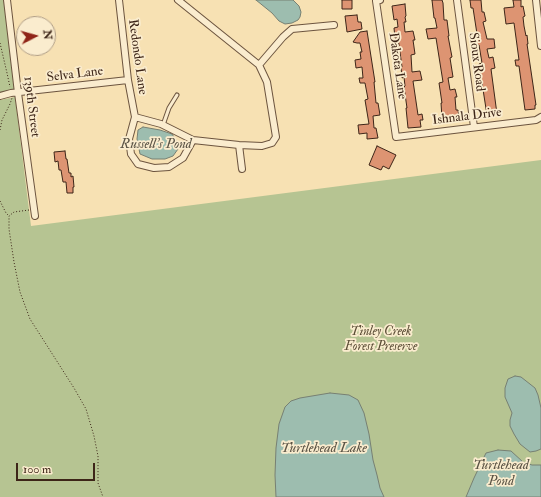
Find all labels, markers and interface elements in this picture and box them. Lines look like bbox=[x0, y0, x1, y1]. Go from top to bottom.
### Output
north arrow bbox=[16, 16, 56, 56]
street label: Redondo Lane bbox=[124, 18, 150, 96]
text: N bbox=[40, 29, 54, 40]
street label: Dakota Lane bbox=[385, 32, 409, 100]
street label: Sioux Road bbox=[465, 32, 487, 92]
street label: Selva Lane bbox=[46, 64, 104, 86]
street label: 139th Street bbox=[20, 76, 42, 138]
street label: Ishnala Drive bbox=[431, 105, 503, 129]
water label: Russell's Pond bbox=[120, 137, 192, 153]
park label: Tinley Creek Forest Preserve bbox=[345, 324, 417, 355]
water label: Turtlehead Lake bbox=[281, 441, 367, 457]
scale bar bbox=[18, 455, 97, 481]
water label: Turtlehead Pond bbox=[473, 458, 529, 490]
text: 100 m bbox=[23, 462, 51, 477]

